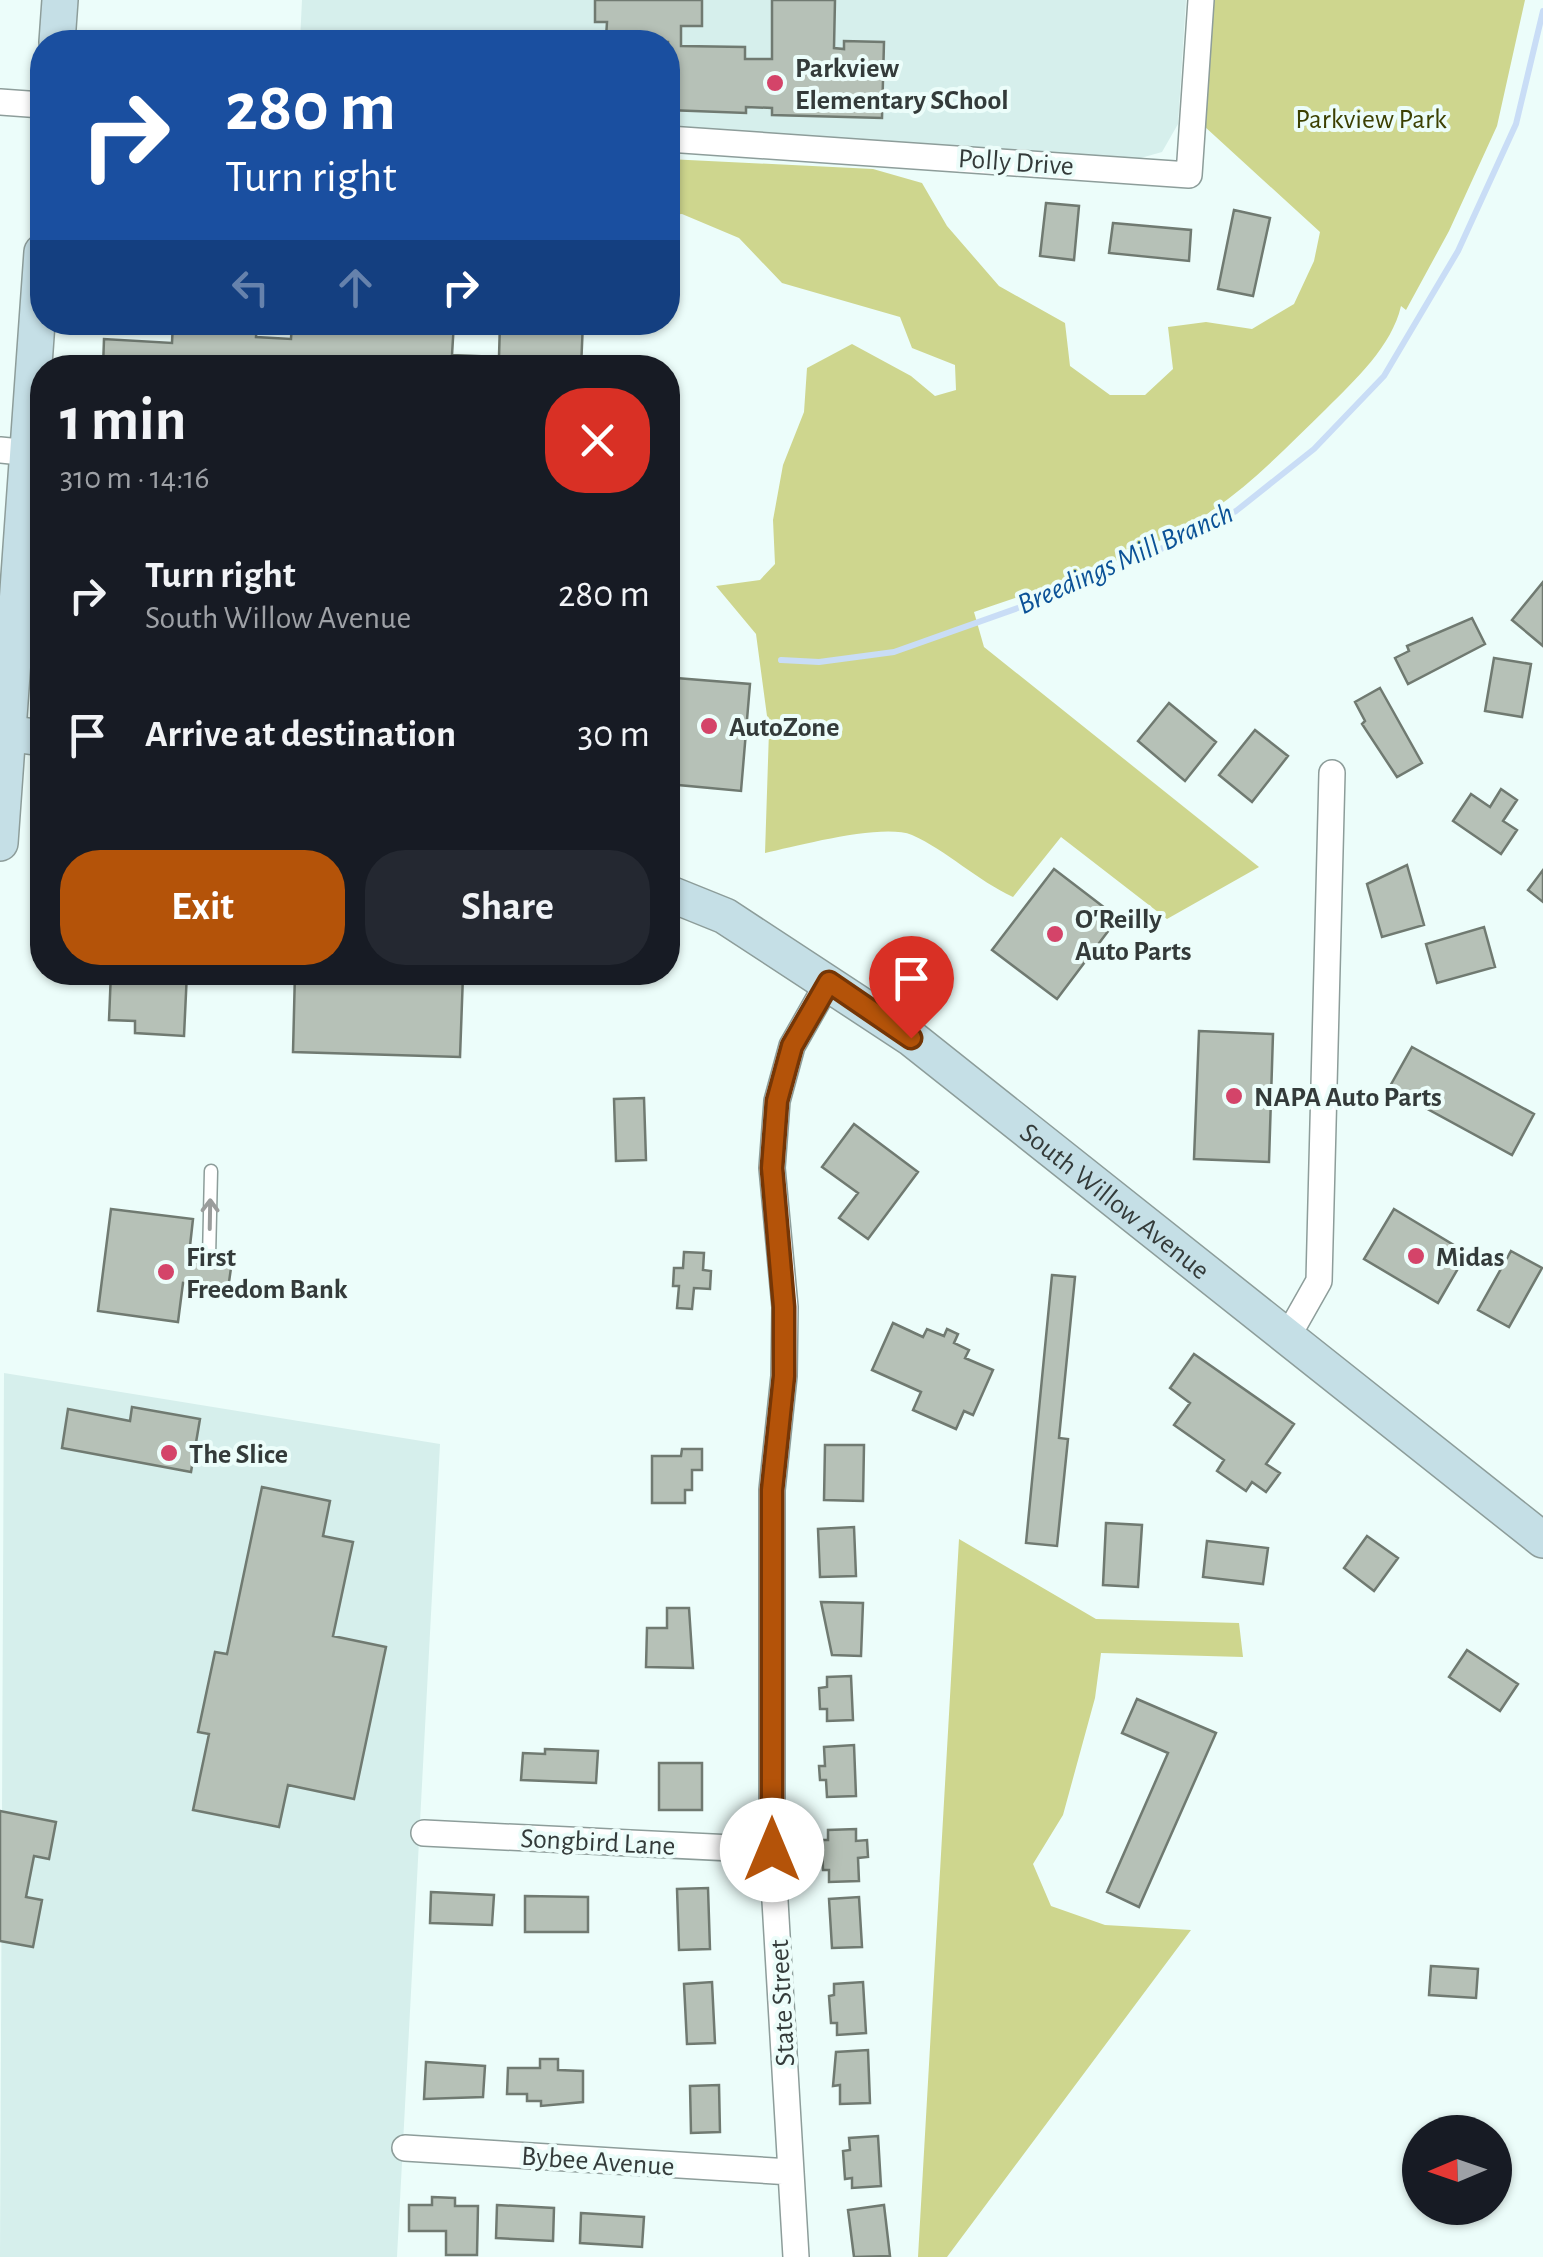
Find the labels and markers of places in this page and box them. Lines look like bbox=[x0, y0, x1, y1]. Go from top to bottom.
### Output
place label: Parkview Elementary SChool bbox=[795, 55, 1009, 115]
marker: Parkview Elementary SChool bbox=[764, 72, 786, 94]
place label: AutoZone bbox=[729, 714, 839, 742]
marker: AutoZone bbox=[698, 715, 720, 737]
place label: O'Reilly Auto Parts bbox=[1075, 906, 1191, 966]
marker: O'Reilly Auto Parts bbox=[1044, 923, 1066, 945]
pin bbox=[869, 936, 954, 1039]
place label: NAPA Auto Parts bbox=[1254, 1084, 1442, 1112]
marker: NAPA Auto Parts bbox=[1223, 1085, 1245, 1107]
place label: First Freedom Bank bbox=[186, 1244, 348, 1304]
place label: Midas bbox=[1436, 1244, 1505, 1272]
marker: Midas bbox=[1405, 1245, 1427, 1267]
marker: First Freedom Bank bbox=[155, 1261, 177, 1283]
place label: The Slice bbox=[189, 1441, 288, 1469]
marker: The Slice bbox=[158, 1442, 180, 1464]

